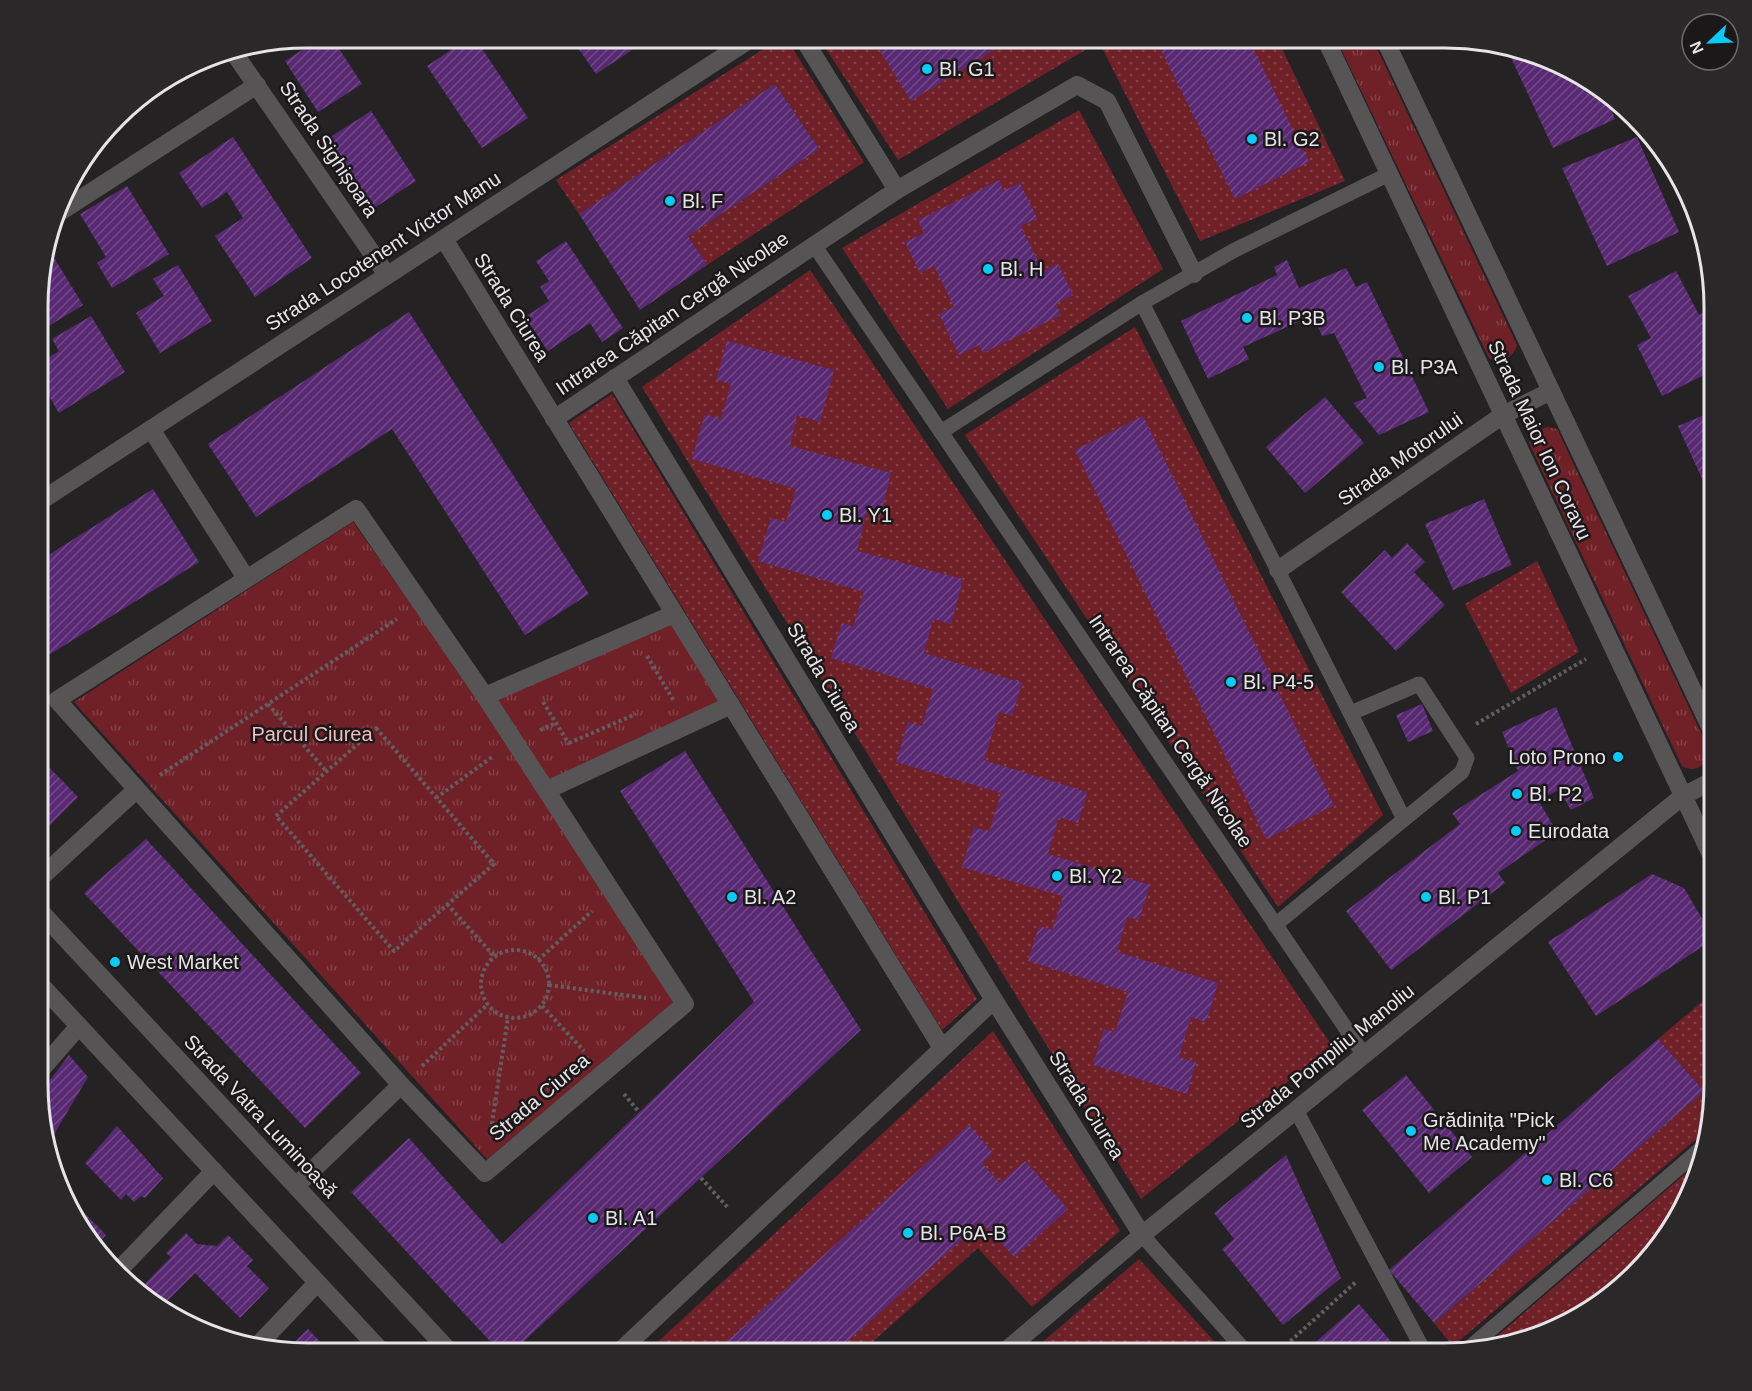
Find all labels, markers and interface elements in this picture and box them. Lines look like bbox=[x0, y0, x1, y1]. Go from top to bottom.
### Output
north arrow bbox=[1680, 12, 1740, 72]
text: N bbox=[1687, 39, 1707, 56]
place label: Bl. G1 bbox=[939, 58, 995, 80]
marker: Bl. G1 bbox=[920, 62, 934, 76]
street label: Strada Sighișoara bbox=[275, 77, 383, 222]
place label: Bl. G2 bbox=[1264, 128, 1320, 150]
marker: Bl. G2 bbox=[1245, 132, 1259, 146]
street label: Strada Locotenent Victor Manu bbox=[262, 167, 504, 335]
place label: Bl. F bbox=[682, 190, 723, 212]
marker: Bl. F bbox=[663, 194, 677, 208]
street label: Intrarea Căpitan Cergă Nicolae bbox=[552, 227, 792, 399]
street label: Strada Ciurea bbox=[470, 249, 554, 366]
place label: Bl. H bbox=[1000, 258, 1043, 280]
marker: Bl. H bbox=[981, 262, 995, 276]
place label: Bl. P3B bbox=[1259, 307, 1326, 329]
marker: Bl. P3B bbox=[1240, 311, 1254, 325]
street label: Strada Maior Ion Coravu bbox=[1484, 337, 1596, 543]
place label: Bl. P3A bbox=[1391, 356, 1458, 378]
marker: Bl. P3A bbox=[1372, 360, 1386, 374]
street label: Strada Motorului bbox=[1334, 408, 1466, 510]
place label: Bl. Y1 bbox=[839, 504, 892, 526]
marker: Bl. Y1 bbox=[820, 508, 834, 522]
street label: Intrarea Căpitan Cergă Nicolae bbox=[1085, 611, 1257, 851]
street label: Strada Ciurea bbox=[783, 618, 866, 736]
place label: Bl. P4-5 bbox=[1243, 671, 1314, 693]
marker: Bl. P4-5 bbox=[1224, 675, 1238, 689]
park label: Parcul Ciurea bbox=[251, 723, 373, 745]
place label: Loto Prono bbox=[1508, 746, 1606, 768]
marker: Loto Prono bbox=[1611, 750, 1625, 764]
place label: Bl. P2 bbox=[1529, 783, 1582, 805]
marker: Bl. P2 bbox=[1510, 787, 1524, 801]
place label: Eurodata bbox=[1528, 820, 1610, 842]
marker: Eurodata bbox=[1509, 824, 1523, 838]
place label: Bl. Y2 bbox=[1069, 865, 1122, 887]
marker: Bl. Y2 bbox=[1050, 869, 1064, 883]
place label: Bl. A2 bbox=[744, 886, 796, 908]
place label: Bl. P1 bbox=[1438, 886, 1491, 908]
marker: Bl. A2 bbox=[725, 890, 739, 904]
marker: Bl. P1 bbox=[1419, 890, 1433, 904]
place label: West Market bbox=[127, 951, 239, 973]
marker: West Market bbox=[108, 955, 122, 969]
street label: Strada Pompiliu Manoliu bbox=[1236, 979, 1418, 1133]
street label: Strada Vatra Luminoasă bbox=[180, 1030, 343, 1202]
street label: Strada Ciurea bbox=[1045, 1047, 1129, 1164]
street label: Strada Ciurea bbox=[485, 1048, 594, 1145]
place label: Grădinița "Pick Me Academy" bbox=[1423, 1109, 1556, 1154]
marker: Grădinița "Pick Me Academy" bbox=[1404, 1124, 1418, 1138]
place label: Bl. C6 bbox=[1559, 1169, 1613, 1191]
marker: Bl. C6 bbox=[1540, 1173, 1554, 1187]
place label: Bl. A1 bbox=[605, 1207, 657, 1229]
marker: Bl. A1 bbox=[586, 1211, 600, 1225]
place label: Bl. P6A-B bbox=[920, 1222, 1007, 1244]
marker: Bl. P6A-B bbox=[901, 1226, 915, 1240]

